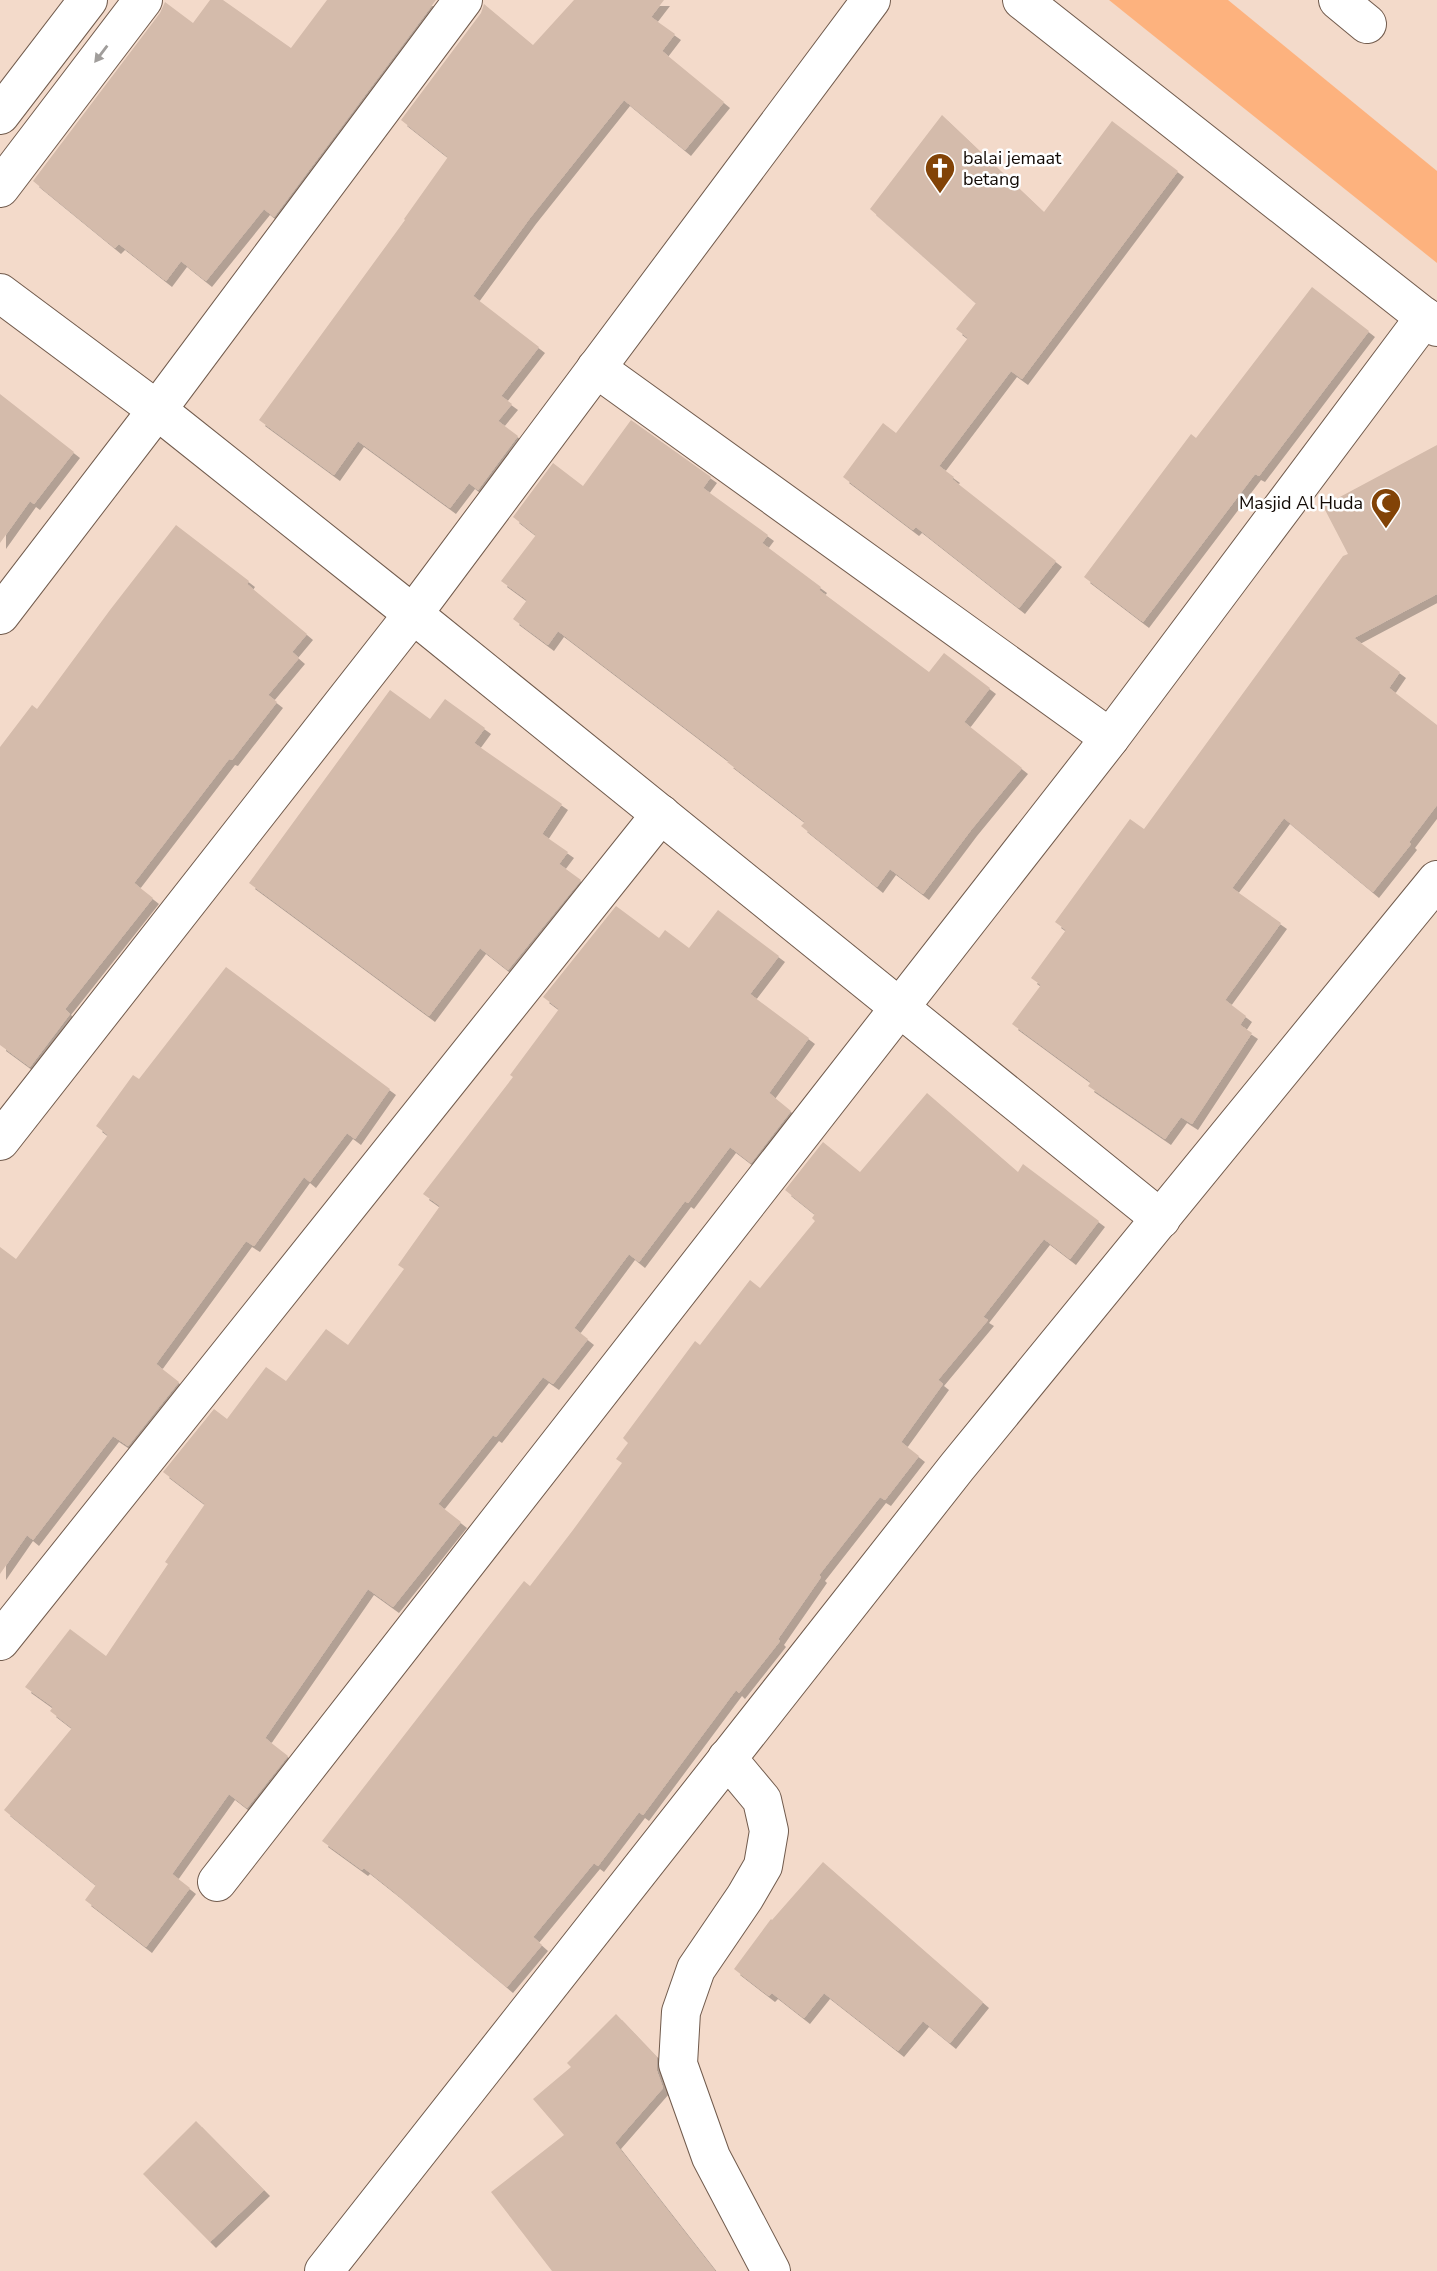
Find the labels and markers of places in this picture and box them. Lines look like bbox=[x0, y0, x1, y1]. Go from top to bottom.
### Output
place label: balai jemaat betang bbox=[963, 146, 1062, 191]
church icon: balai jemaat betang bbox=[923, 151, 957, 195]
mosque icon: Masjid Al Huda bbox=[1369, 486, 1403, 530]
place label: Masjid Al Huda bbox=[1239, 491, 1363, 515]

